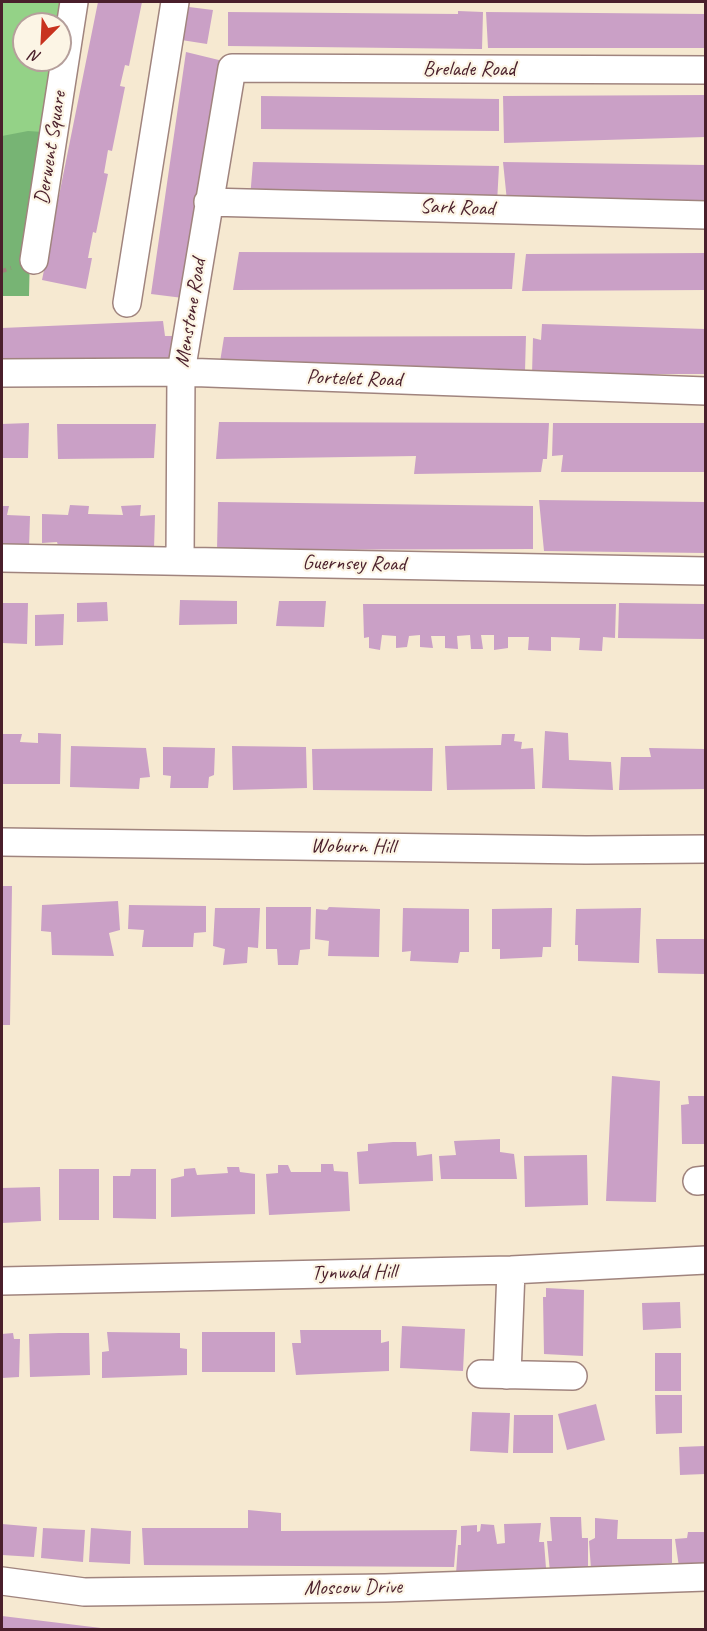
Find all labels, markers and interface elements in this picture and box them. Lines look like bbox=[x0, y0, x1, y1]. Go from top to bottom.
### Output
north arrow bbox=[12, 12, 72, 72]
text: N bbox=[27, 45, 44, 68]
street label: Brelade Road bbox=[423, 56, 515, 82]
street label: Derwent Square bbox=[30, 90, 72, 206]
street label: Sark Road bbox=[419, 194, 495, 222]
street label: Menstone Road bbox=[170, 257, 212, 369]
street label: Portelet Road bbox=[306, 365, 402, 393]
street label: Guernsey Road bbox=[302, 551, 406, 577]
street label: Woburn Hill bbox=[310, 834, 396, 860]
street label: Tynwald Hill bbox=[311, 1260, 397, 1286]
street label: Moscow Drive bbox=[304, 1575, 402, 1601]

